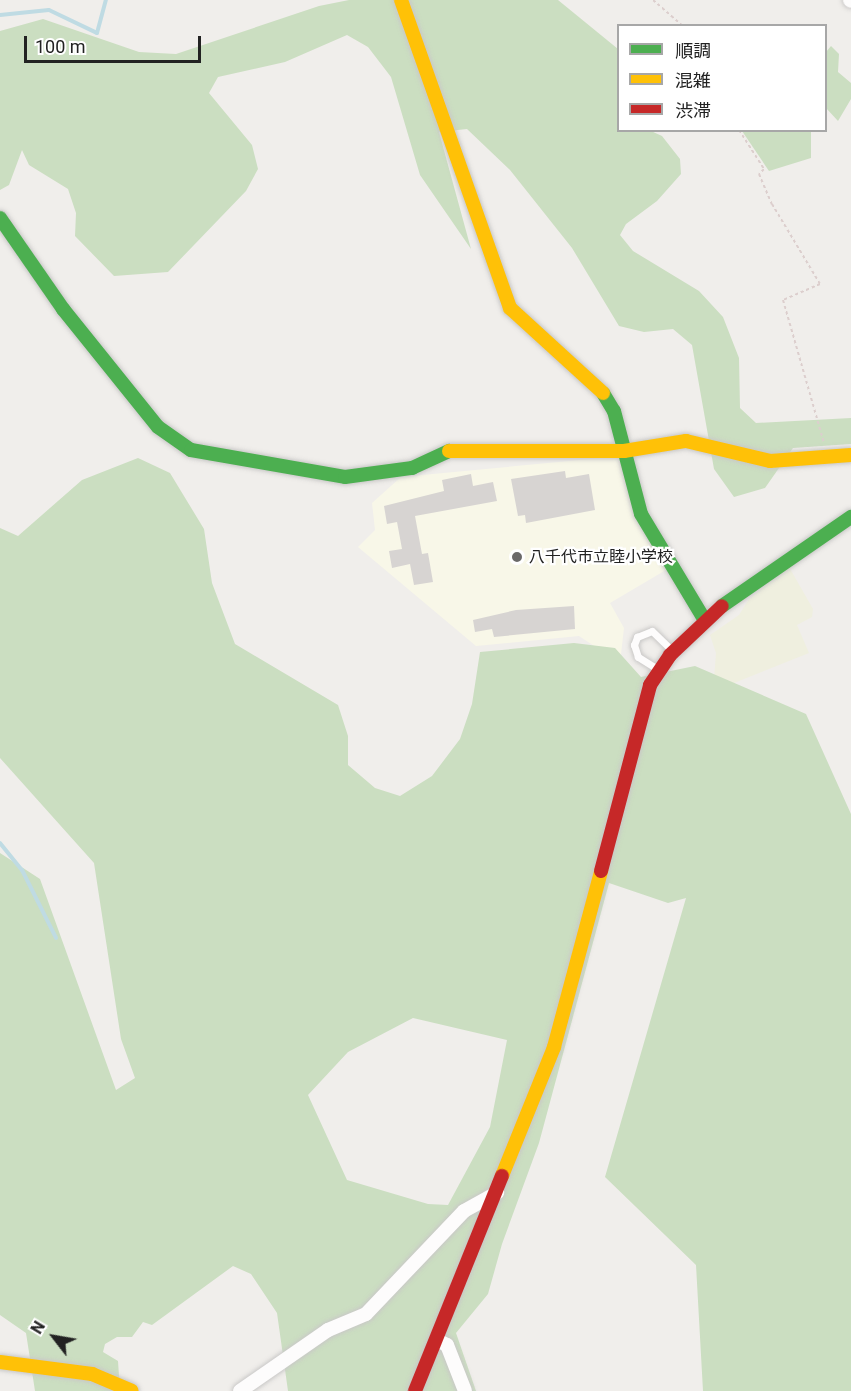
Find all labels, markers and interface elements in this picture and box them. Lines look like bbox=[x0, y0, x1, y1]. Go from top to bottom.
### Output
scale bar bbox=[27, 24, 204, 62]
legend bbox=[617, 24, 827, 132]
text: 100 m bbox=[35, 36, 86, 57]
text: 順調 bbox=[675, 40, 711, 61]
text: 混雑 bbox=[675, 70, 711, 91]
text: 渋滞 bbox=[675, 100, 711, 121]
place label: 八千代市立睦小学校 bbox=[529, 547, 673, 567]
marker: 八千代市立睦小学校 bbox=[510, 550, 524, 564]
north arrow bbox=[24, 1307, 84, 1367]
text: N bbox=[27, 1318, 49, 1337]

